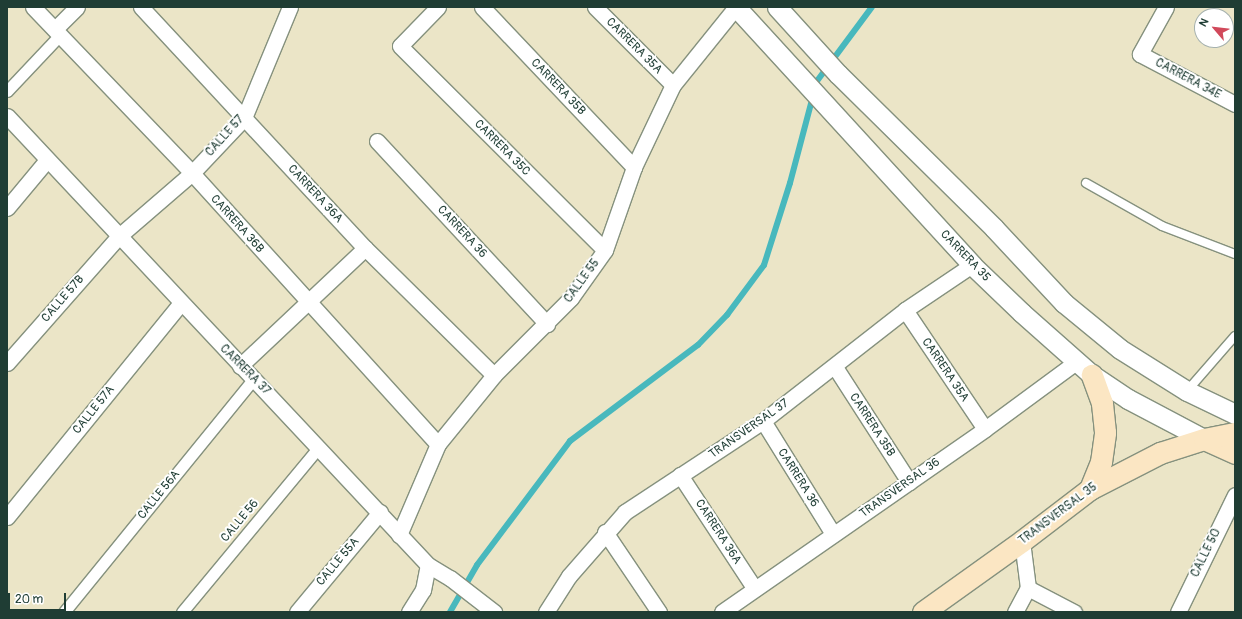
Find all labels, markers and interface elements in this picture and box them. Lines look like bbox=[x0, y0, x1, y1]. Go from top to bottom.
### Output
north arrow bbox=[1194, 8, 1234, 48]
street label: CARRERA 35A bbox=[603, 15, 665, 77]
text: N bbox=[1196, 16, 1211, 29]
street label: CARRERA 35B bbox=[528, 56, 588, 118]
street label: CARRERA 34E bbox=[1153, 56, 1223, 102]
street label: CALLE 57 bbox=[203, 112, 247, 160]
street label: CARRERA 35C bbox=[471, 117, 533, 179]
street label: CARRERA 36A bbox=[284, 162, 346, 226]
street label: CARRERA 36B bbox=[207, 192, 267, 256]
street label: CARRERA 36 bbox=[434, 203, 490, 261]
street label: CARRERA 35 bbox=[937, 227, 993, 285]
street label: CALLE 55 bbox=[561, 256, 603, 306]
street label: CALLE 57B bbox=[39, 273, 87, 325]
street label: CARRERA 35A bbox=[918, 335, 972, 405]
street label: CARRERA 37 bbox=[217, 342, 273, 398]
street label: CALLE 57A bbox=[70, 383, 118, 437]
street label: CARRERA 35B bbox=[846, 391, 898, 459]
street label: TRANSVERSAL 37 bbox=[706, 396, 792, 462]
street label: CARRERA 36 bbox=[774, 446, 822, 510]
street label: TRANSVERSAL 36 bbox=[857, 455, 943, 521]
street label: CALLE 56A bbox=[135, 468, 183, 522]
street label: TRANSVERSAL 35 bbox=[1016, 480, 1100, 548]
street label: CALLE 56 bbox=[218, 497, 262, 545]
street label: CARRERA 36A bbox=[692, 497, 744, 567]
street label: CALLE 50 bbox=[1188, 526, 1224, 580]
street label: CALLE 55A bbox=[314, 535, 362, 589]
scale bar bbox=[10, 585, 68, 611]
text: 20 m bbox=[15, 592, 43, 607]

